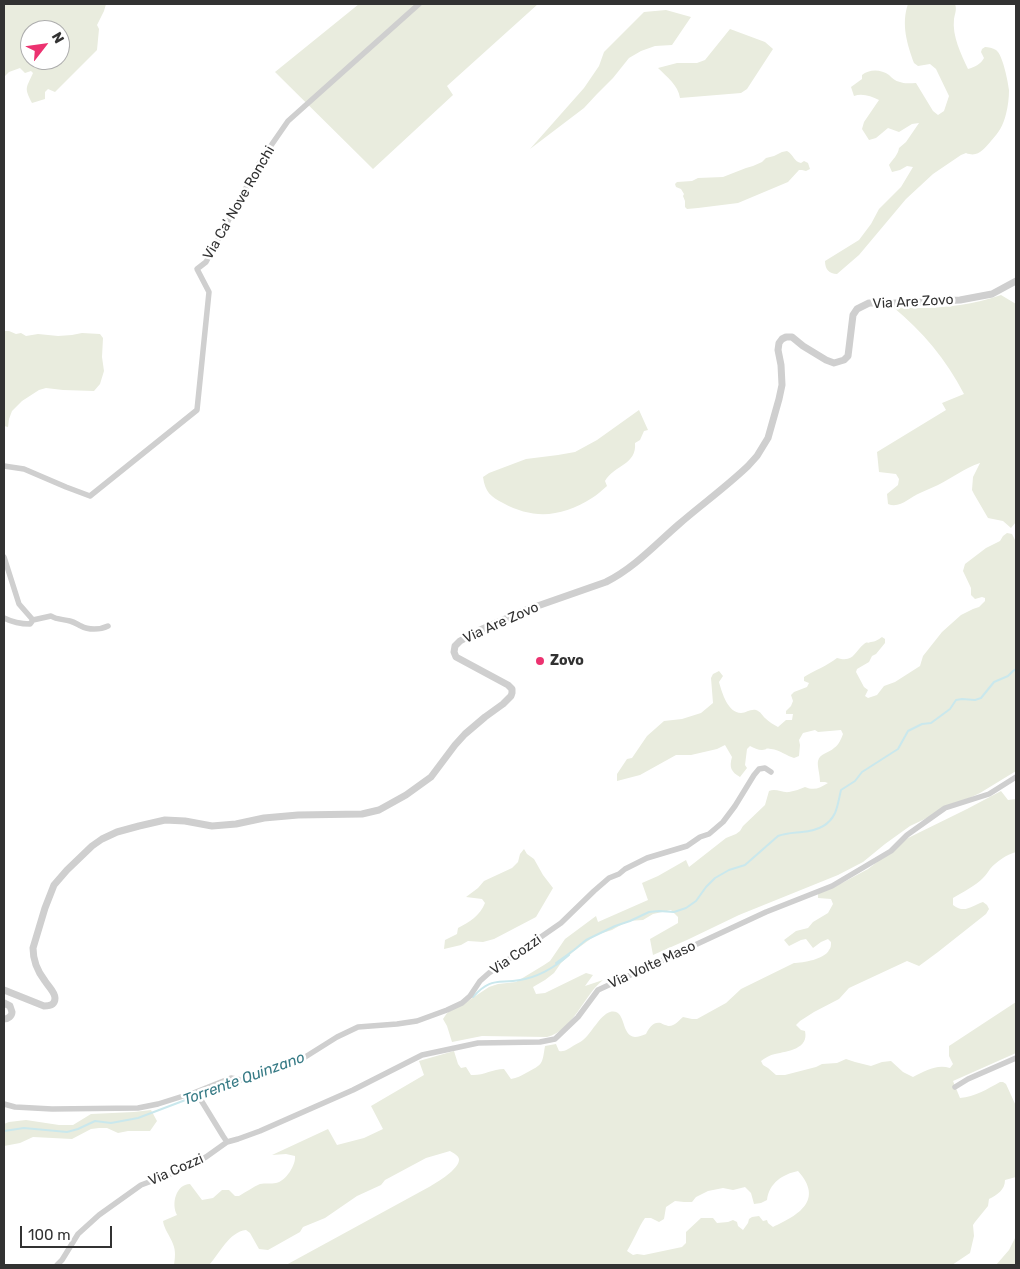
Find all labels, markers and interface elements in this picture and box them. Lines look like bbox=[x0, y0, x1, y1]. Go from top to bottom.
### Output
north arrow bbox=[20, 20, 70, 70]
text: N bbox=[48, 29, 67, 46]
street label: Via Ca' Nove Ronchi bbox=[200, 143, 278, 263]
street label: Via Are Zovo bbox=[872, 291, 954, 313]
street label: Via Are Zovo bbox=[461, 599, 541, 647]
place label: Zovo bbox=[550, 653, 584, 669]
marker: Zovo bbox=[534, 655, 546, 667]
street label: Via Cozzi bbox=[487, 931, 545, 979]
street label: Via Volte Maso bbox=[606, 937, 698, 993]
water label: Torrente Quinzano bbox=[181, 1049, 307, 1109]
street label: Via Cozzi bbox=[146, 1150, 206, 1190]
scale bar bbox=[22, 1216, 115, 1248]
text: 100 m bbox=[28, 1226, 70, 1244]

